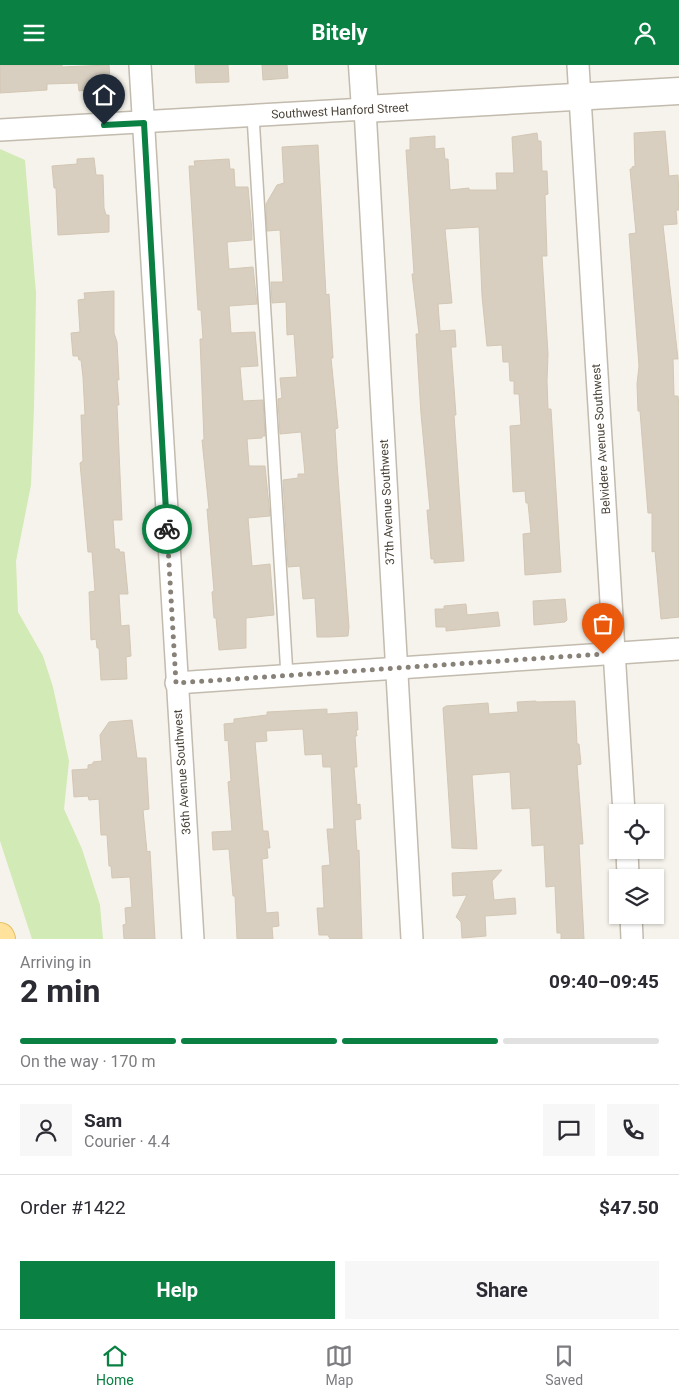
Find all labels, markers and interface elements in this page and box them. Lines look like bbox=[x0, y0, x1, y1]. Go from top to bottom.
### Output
icon: menu bbox=[20, 19, 48, 47]
icon: person bbox=[631, 19, 659, 47]
text: Bitely bbox=[311, 20, 368, 45]
pin bbox=[83, 74, 125, 125]
icon: home bbox=[90, 81, 118, 109]
street label: Southwest Hanford Street bbox=[271, 100, 409, 122]
street label: Belvidere Avenue Southwest bbox=[589, 363, 613, 515]
street label: 37th Avenue Southwest bbox=[377, 439, 397, 565]
courier bbox=[142, 504, 192, 554]
icon: bike bbox=[153, 515, 181, 543]
pin bbox=[582, 603, 624, 654]
icon: bag bbox=[589, 610, 617, 638]
street label: 36th Avenue Southwest bbox=[171, 709, 193, 835]
map controls bbox=[609, 804, 664, 924]
button: locate bbox=[609, 804, 664, 859]
button: layers bbox=[609, 869, 664, 924]
text: Arriving in bbox=[20, 953, 91, 972]
text: 09:40–09:45 bbox=[549, 970, 659, 993]
text: 2 min bbox=[20, 972, 100, 1010]
text: On the way · 170 m bbox=[20, 1052, 156, 1071]
button: person bbox=[20, 1104, 72, 1156]
button: chat bbox=[543, 1104, 595, 1156]
button: phone bbox=[607, 1104, 659, 1156]
text: Sam bbox=[84, 1109, 122, 1132]
text: Courier · 4.4 bbox=[84, 1132, 170, 1151]
text: Order #1422 bbox=[20, 1196, 126, 1219]
text: $47.50 bbox=[599, 1196, 659, 1219]
button: Help bbox=[20, 1261, 335, 1319]
button: Share bbox=[345, 1261, 659, 1319]
tab: Home bbox=[96, 1342, 134, 1388]
tab: Map bbox=[325, 1342, 353, 1388]
tab: Saved bbox=[545, 1342, 583, 1388]

